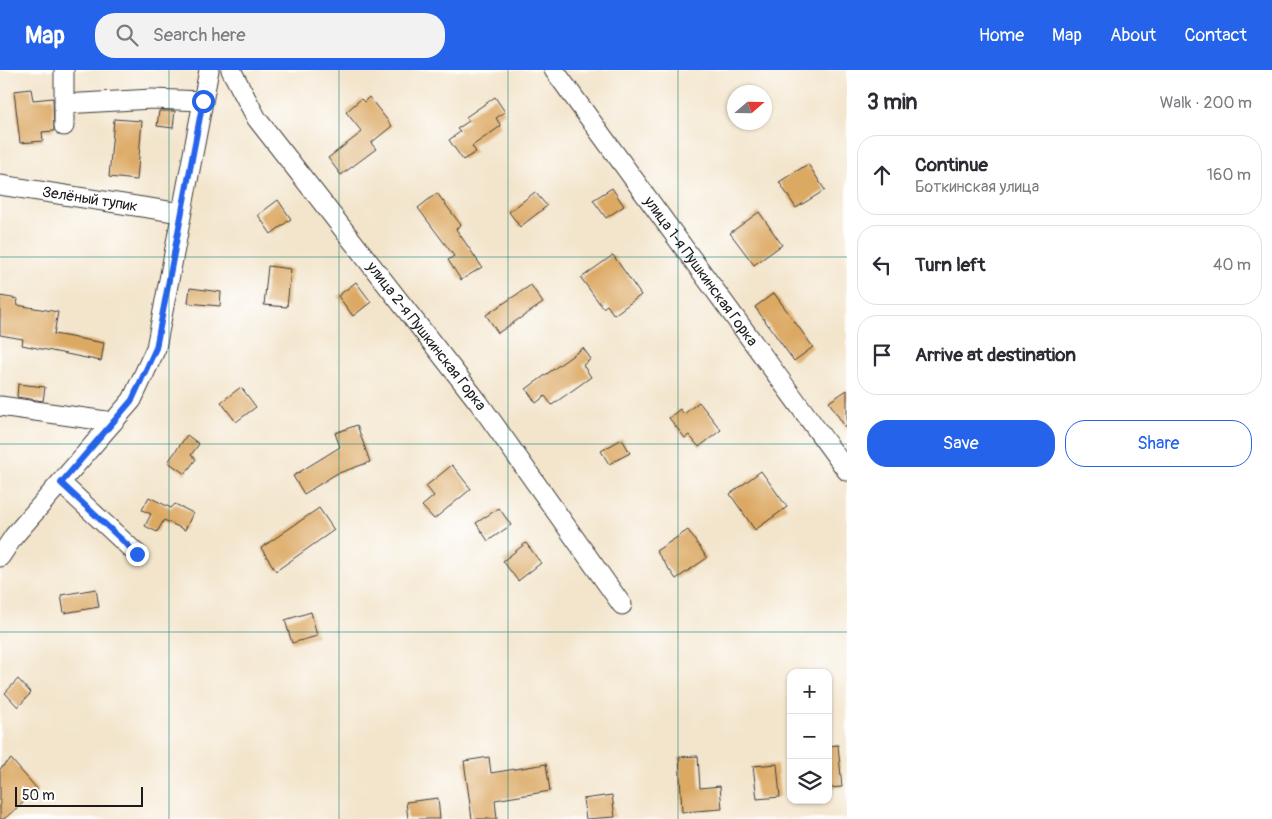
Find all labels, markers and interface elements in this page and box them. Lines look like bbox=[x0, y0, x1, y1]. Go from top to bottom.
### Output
search box bbox=[95, 13, 445, 58]
text: Map bbox=[25, 21, 65, 50]
icon: search bbox=[113, 21, 141, 49]
text: Search here bbox=[153, 23, 246, 47]
text: Home bbox=[979, 24, 1024, 47]
text: Map bbox=[1052, 24, 1082, 47]
text: About bbox=[1110, 24, 1156, 47]
text: Contact bbox=[1184, 24, 1247, 47]
north arrow bbox=[727, 85, 772, 130]
text: 3 min bbox=[867, 89, 917, 116]
route start bbox=[192, 90, 215, 113]
text: Walk · 200 m bbox=[1160, 93, 1252, 113]
text: Continue bbox=[915, 153, 988, 177]
icon: ahead bbox=[868, 161, 896, 189]
text: 160 m bbox=[1207, 165, 1251, 185]
text: Боткинская улица bbox=[915, 177, 1039, 197]
street label: Зелёный тупик bbox=[41, 182, 139, 216]
street label: улица 1-я Пушкинская Горка bbox=[639, 192, 762, 350]
icon: left bbox=[868, 251, 896, 279]
text: Turn left bbox=[915, 253, 985, 277]
text: 40 m bbox=[1213, 255, 1251, 275]
street label: улица 2-я Пушкинская Горка bbox=[362, 257, 491, 414]
icon: arrive bbox=[868, 341, 896, 369]
text: Arrive at destination bbox=[915, 343, 1076, 367]
button: Save bbox=[867, 420, 1055, 467]
button: Share bbox=[1065, 420, 1252, 467]
route end bbox=[126, 543, 149, 566]
map controls bbox=[787, 669, 832, 804]
button: + bbox=[787, 669, 832, 714]
button: − bbox=[787, 714, 832, 759]
button: layers bbox=[787, 759, 832, 804]
scale bar bbox=[15, 784, 142, 807]
text: 50 m bbox=[22, 787, 55, 804]

